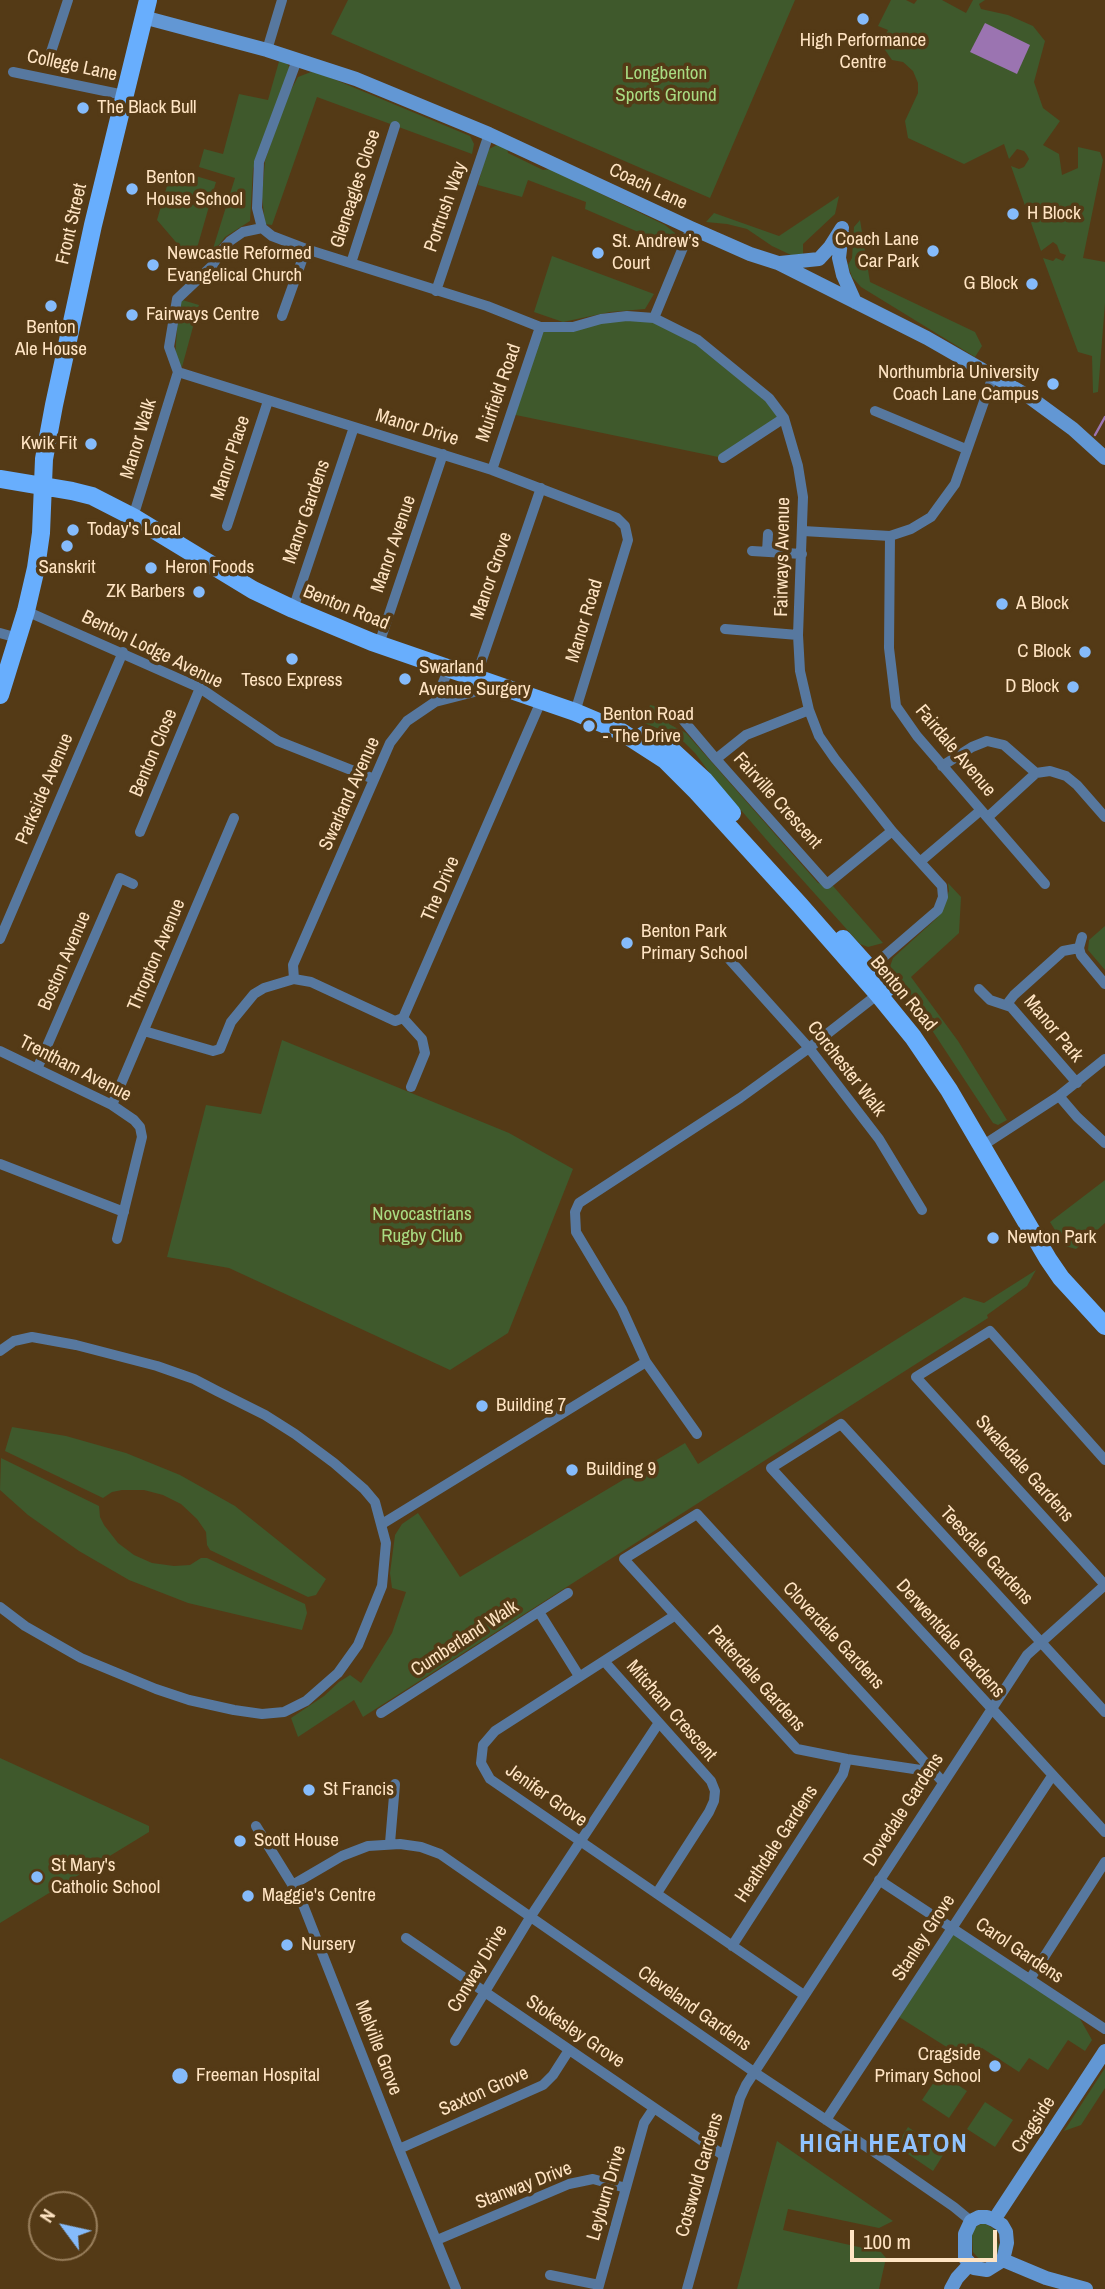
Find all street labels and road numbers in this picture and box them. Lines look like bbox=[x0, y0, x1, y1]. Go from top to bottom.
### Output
street label: College Lane bbox=[25, 45, 119, 87]
street label: Gleneagles Close bbox=[326, 127, 386, 251]
street label: Portrush Way bbox=[420, 159, 472, 255]
street label: Coach Lane bbox=[605, 159, 691, 215]
street label: Front Street bbox=[52, 181, 92, 267]
street label: Muirfield Road bbox=[472, 341, 526, 445]
street label: Manor Walk bbox=[116, 396, 162, 482]
street label: Manor Drive bbox=[373, 405, 461, 451]
street label: Manor Place bbox=[207, 413, 255, 503]
street label: Manor Gardens bbox=[279, 457, 335, 567]
street label: Manor Avenue bbox=[367, 493, 421, 595]
street label: Fairways Avenue bbox=[771, 497, 795, 617]
street label: Manor Grove bbox=[466, 529, 518, 623]
street label: Manor Road bbox=[562, 577, 608, 665]
street label: Benton Road bbox=[300, 580, 392, 636]
street label: Benton Lodge Avenue bbox=[78, 606, 226, 694]
street label: Fairdale Avenue bbox=[910, 700, 1000, 802]
street label: Benton Close bbox=[125, 705, 183, 801]
street label: Parkside Avenue bbox=[11, 730, 79, 848]
street label: Swarland Avenue bbox=[315, 734, 385, 854]
street label: Fairville Crescent bbox=[728, 748, 826, 854]
street label: The Drive bbox=[417, 853, 465, 925]
street label: Thropton Avenue bbox=[123, 896, 191, 1014]
street label: Boston Avenue bbox=[34, 908, 96, 1014]
street label: Benton Road bbox=[865, 952, 941, 1036]
street label: Manor Park bbox=[1018, 991, 1088, 1067]
street label: Corchester Walk bbox=[802, 1017, 890, 1121]
street label: Trentham Avenue bbox=[15, 1031, 135, 1107]
street label: Swaledale Gardens bbox=[970, 1411, 1078, 1527]
street label: Teesdale Gardens bbox=[935, 1502, 1037, 1610]
street label: Derwentdale Gardens bbox=[891, 1575, 1009, 1703]
street label: Cloverdale Gardens bbox=[777, 1578, 889, 1694]
street label: Cumberland Walk bbox=[407, 1596, 523, 1682]
street label: Patterdale Gardens bbox=[702, 1621, 810, 1737]
street label: Mitcham Crescent bbox=[621, 1656, 721, 1766]
street label: Dovedale Gardens bbox=[859, 1749, 949, 1871]
street label: Jenifer Grove bbox=[501, 1760, 591, 1832]
street label: Heathdale Gardens bbox=[731, 1781, 823, 1907]
street label: Stanley Grove bbox=[888, 1890, 960, 1986]
street label: Carol Gardens bbox=[971, 1913, 1067, 1989]
street label: Conway Drive bbox=[443, 1921, 513, 2017]
street label: Cleveland Gardens bbox=[633, 1961, 755, 2057]
street label: Stokesley Grove bbox=[521, 1991, 629, 2073]
street label: Melville Grove bbox=[350, 1997, 406, 2099]
street label: Saxton Grove bbox=[436, 2062, 532, 2122]
street label: Cragside bbox=[1007, 2092, 1061, 2158]
street label: Cotswold Gardens bbox=[671, 2110, 729, 2240]
street label: Leyburn Drive bbox=[583, 2143, 631, 2243]
street label: Stanway Drive bbox=[473, 2157, 575, 2215]

